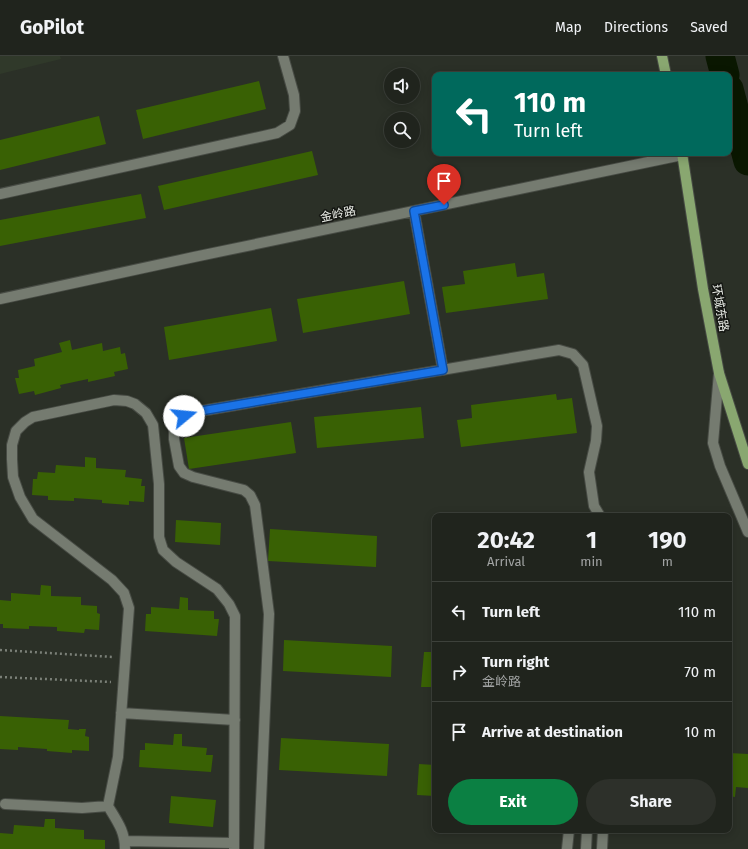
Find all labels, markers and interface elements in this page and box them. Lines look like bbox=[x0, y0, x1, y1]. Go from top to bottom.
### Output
text: GoPilot bbox=[20, 16, 84, 39]
text: Map bbox=[555, 19, 582, 36]
text: Directions bbox=[604, 19, 668, 36]
text: Saved bbox=[690, 19, 728, 36]
map controls bbox=[384, 68, 420, 148]
button: sound bbox=[384, 68, 420, 104]
text: 110 m bbox=[514, 86, 586, 119]
icon: left bbox=[448, 88, 500, 140]
button: search bbox=[384, 112, 420, 148]
text: Turn left bbox=[514, 120, 583, 142]
pin bbox=[427, 164, 461, 205]
icon: arrive bbox=[433, 170, 455, 192]
street label: 金岭路 bbox=[319, 203, 357, 225]
street label: 环城东路 bbox=[709, 283, 731, 333]
position arrow bbox=[163, 395, 205, 437]
text: 20:42 bbox=[477, 526, 535, 554]
text: 1 bbox=[586, 526, 597, 554]
text: 190 bbox=[648, 526, 687, 554]
text: Arrival bbox=[487, 554, 525, 569]
text: min bbox=[580, 554, 603, 569]
text: m bbox=[662, 554, 673, 569]
icon: left bbox=[448, 601, 470, 623]
text: Turn left bbox=[482, 603, 540, 621]
text: 110 m bbox=[678, 603, 716, 621]
text: Turn right bbox=[482, 653, 549, 671]
icon: right bbox=[448, 661, 470, 683]
text: 70 m bbox=[684, 663, 716, 681]
text: 金岭路 bbox=[482, 674, 521, 689]
icon: arrive bbox=[448, 721, 470, 743]
text: Arrive at destination bbox=[482, 723, 623, 741]
text: 10 m bbox=[684, 723, 716, 741]
button: Exit bbox=[448, 779, 578, 825]
button: Share bbox=[586, 779, 716, 825]

